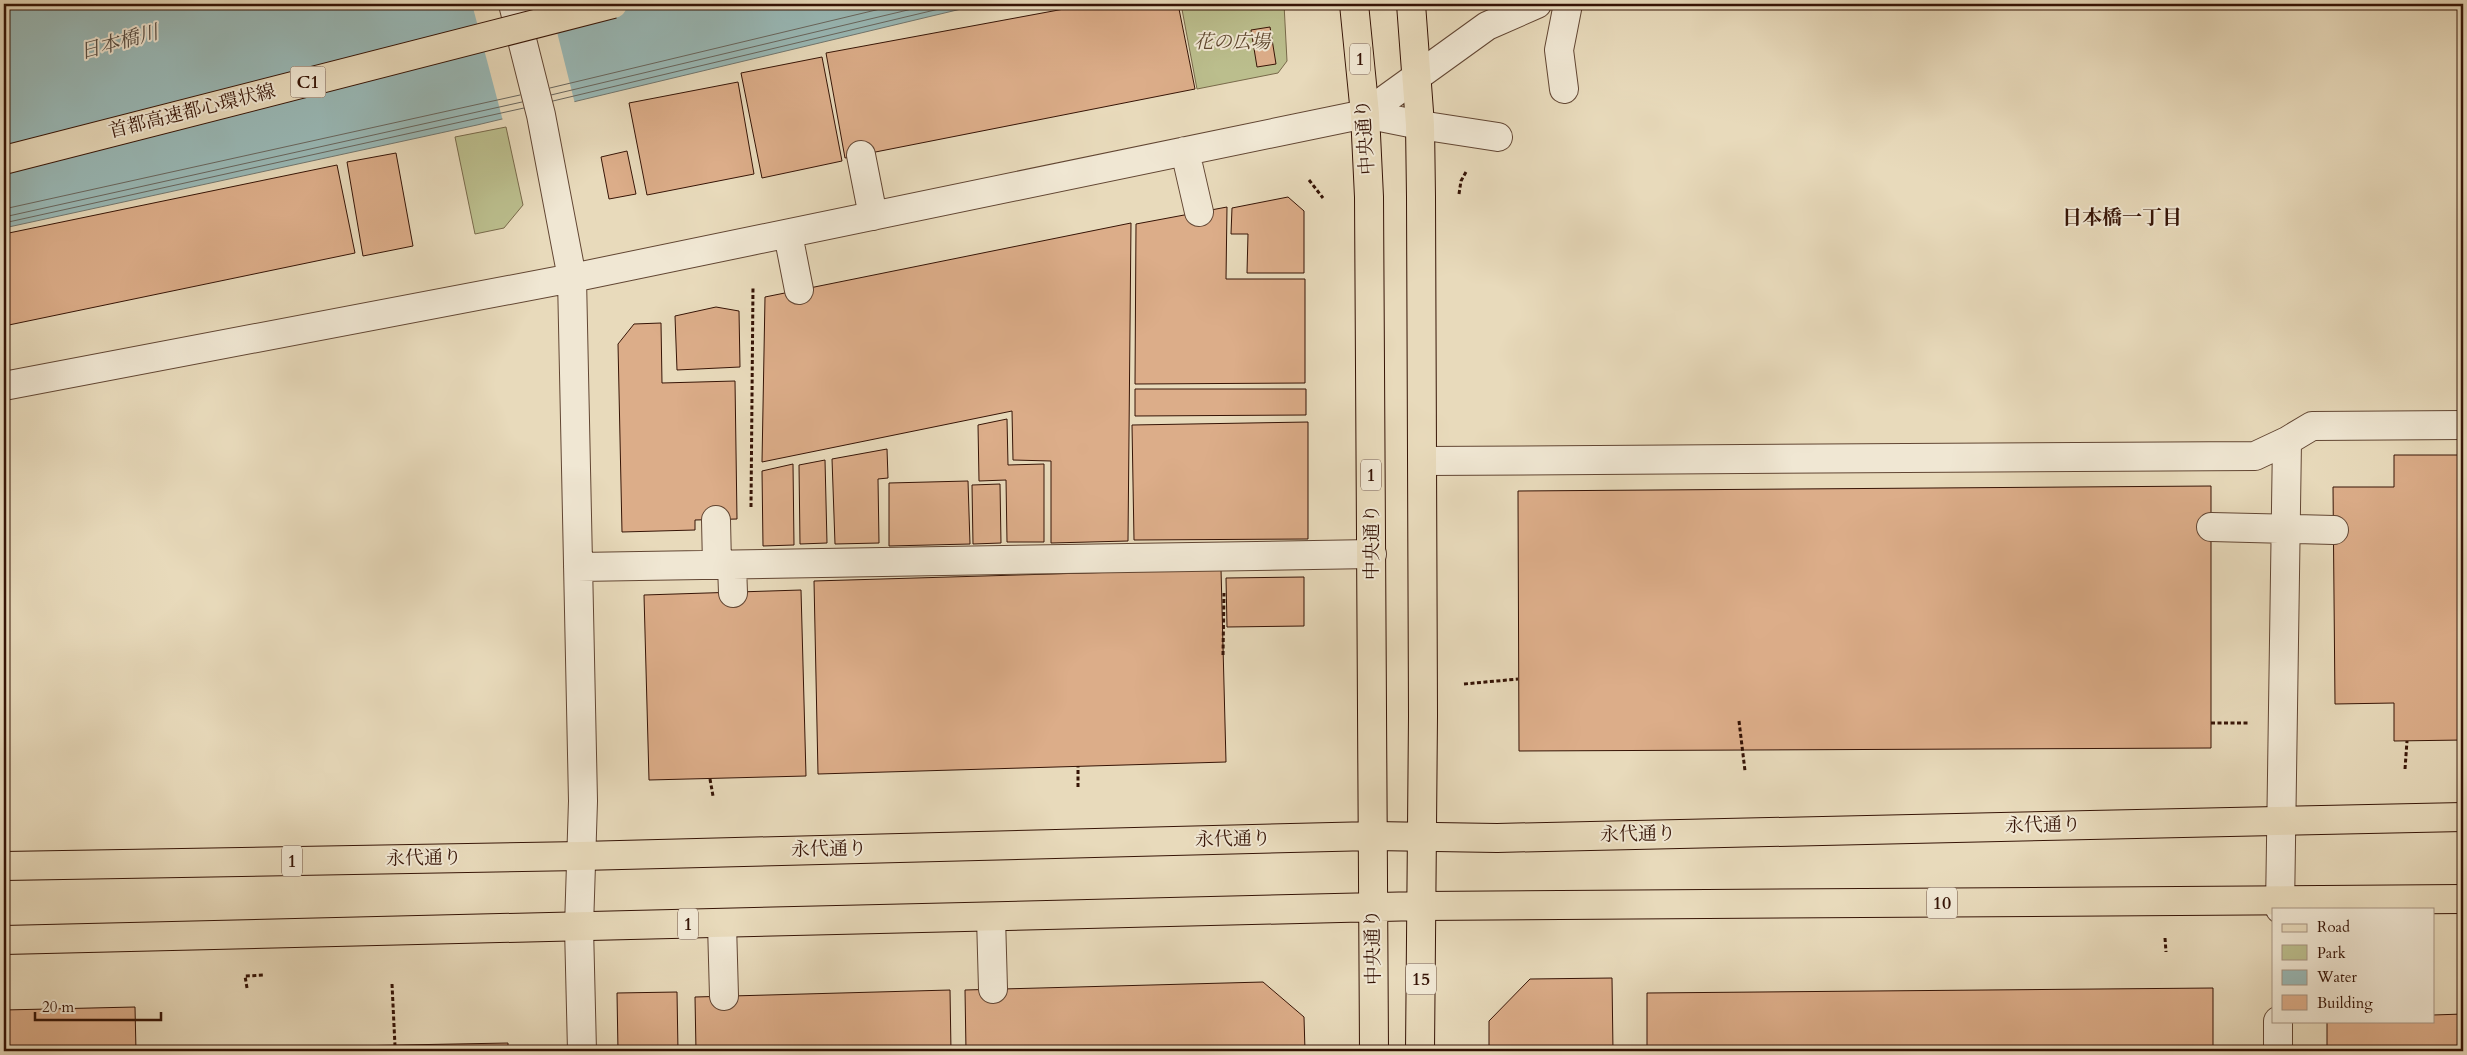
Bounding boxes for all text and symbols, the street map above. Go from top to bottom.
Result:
water label: 日本橋川 [77,18,163,65]
park label: 花の広場 [1194,29,1272,55]
road number: 1 [1350,44,1370,74]
road number: C1 [290,66,326,98]
street label: 首都高速都心環状線 [106,78,278,144]
street label: 中央通り [1349,98,1381,176]
district label: 日本橋一丁目 [2062,204,2182,231]
road number: 1 [1361,460,1381,490]
street label: 中央通り [1359,504,1385,580]
street label: 永代通り [2005,811,2081,839]
street label: 永代通り [1600,820,1676,848]
street label: 永代通り [1195,825,1271,853]
street label: 永代通り [791,835,867,863]
street label: 永代通り [386,844,462,872]
road number: 1 [282,846,302,876]
road number: 10 [1927,888,1957,918]
legend [2272,908,2434,1022]
road number: 1 [678,909,698,940]
street label: 中央通り [1359,909,1387,985]
text: Road [2317,917,2350,937]
text: Park [2317,943,2346,963]
road number: 15 [1406,964,1436,994]
text: Water [2316,967,2358,987]
scale bar [35,990,161,1022]
text: Building [2317,993,2373,1013]
text: 20 m [42,997,74,1017]

